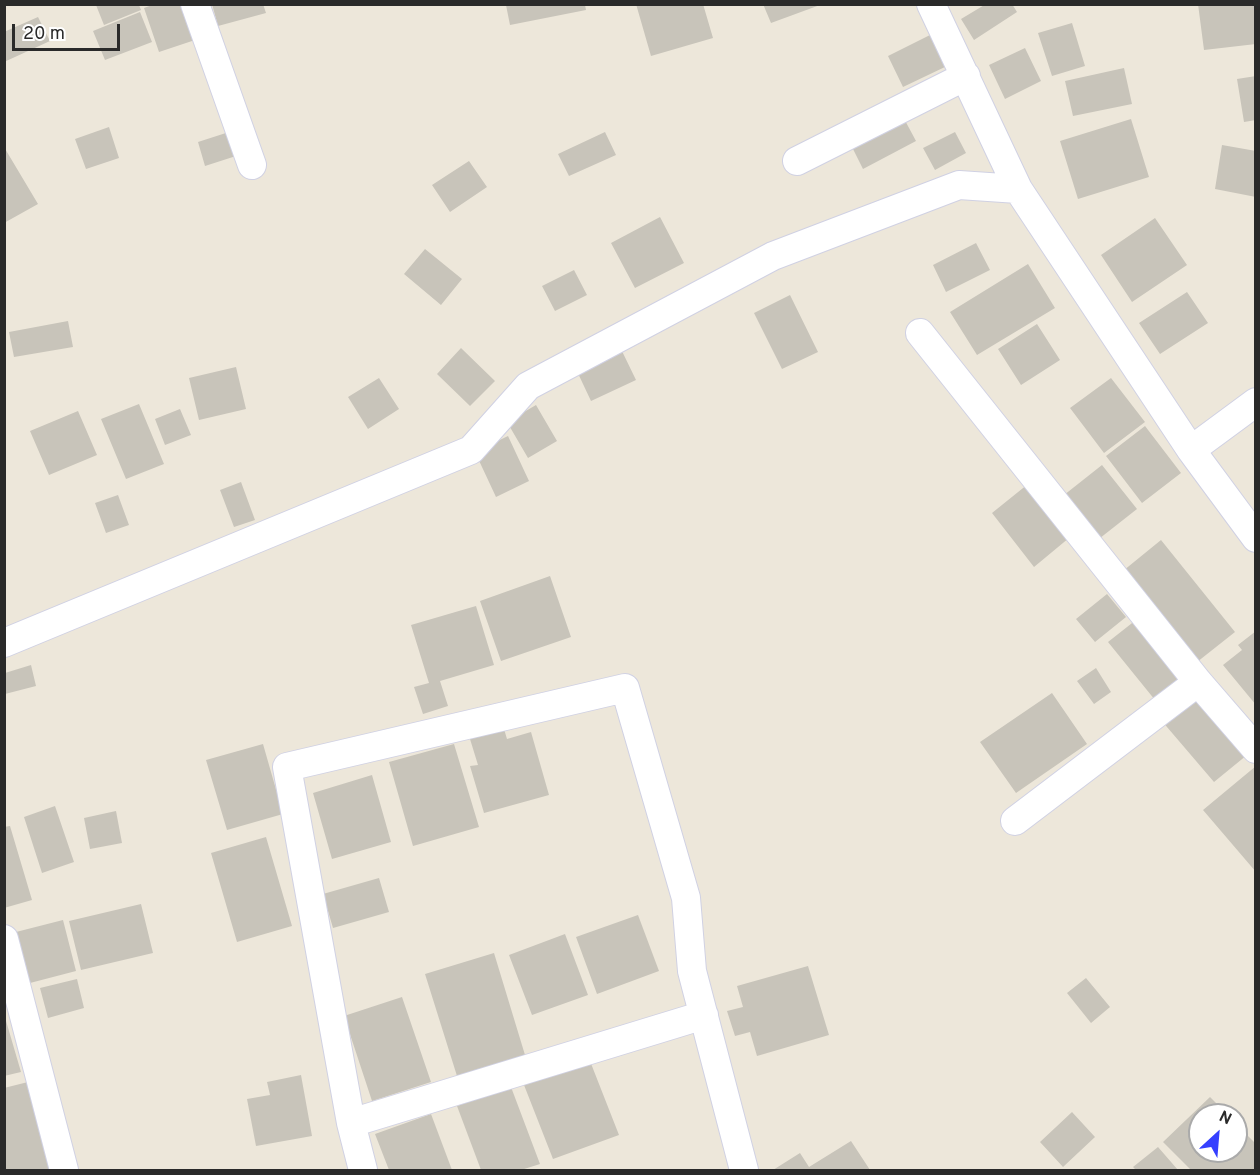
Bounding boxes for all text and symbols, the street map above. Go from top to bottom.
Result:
scale bar [15,12,123,50]
text: 20 m [23,23,65,46]
north arrow [1188,1103,1248,1163]
text: N [1215,1107,1235,1130]

